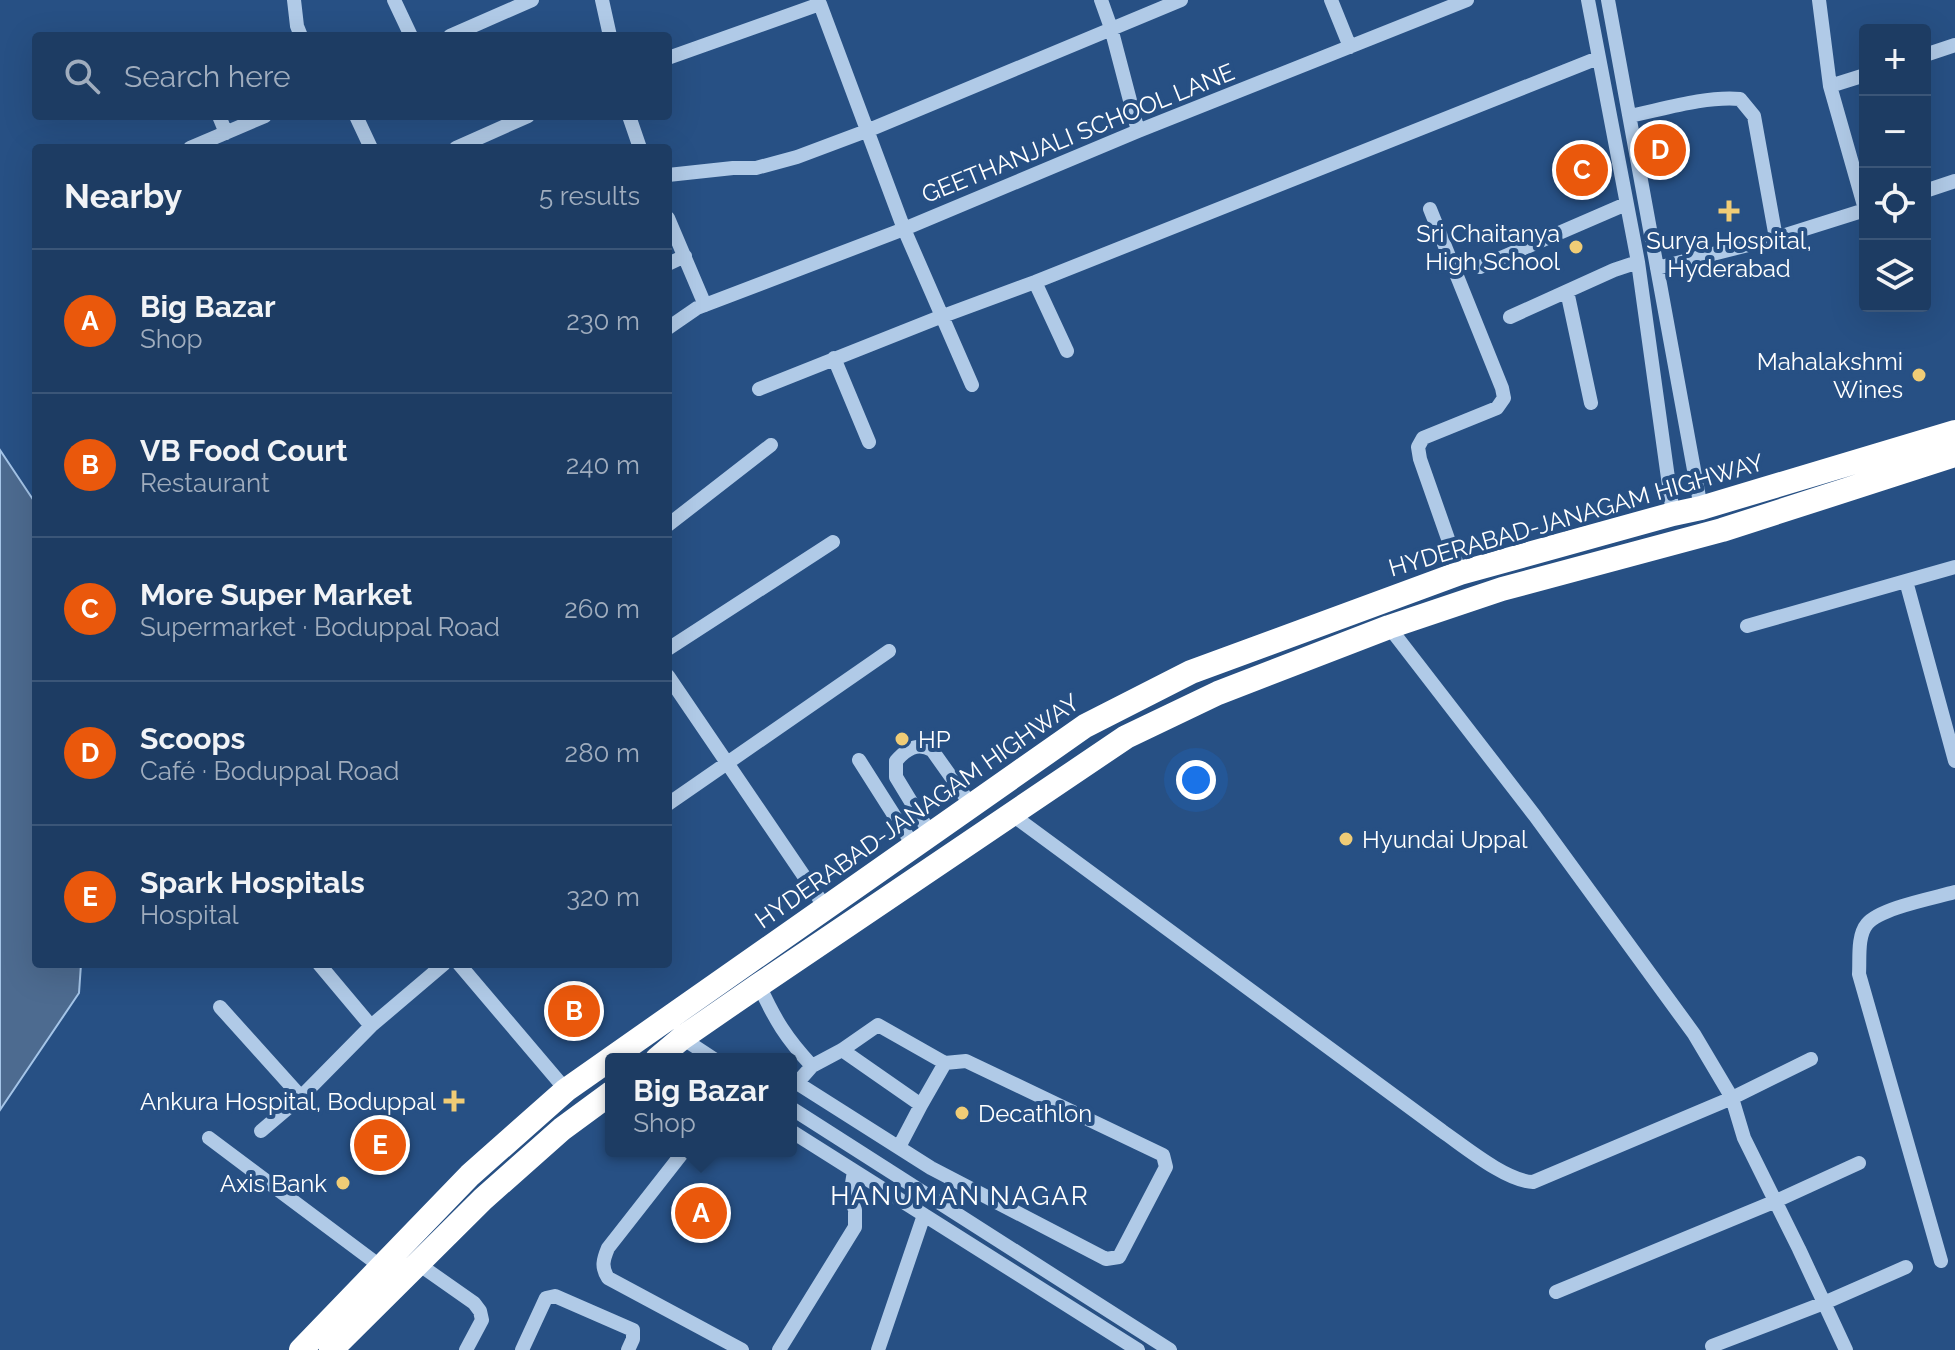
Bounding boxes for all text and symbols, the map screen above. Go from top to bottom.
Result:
map controls [1859,24,1931,312]
button: + [1859,24,1931,96]
search box [32,32,672,120]
icon: search [60,54,104,98]
street label: GEETHANJALI SCHOOL LANE [917,57,1239,209]
text: Search here [124,59,291,94]
button: − [1859,96,1931,168]
pin: D [1634,120,1686,180]
pin: C [1556,140,1608,200]
button: locate [1859,168,1931,240]
text: Nearby [64,176,182,216]
text: 5 results [539,181,640,211]
marker: Surya Hospital, Hyderabad [1718,200,1740,222]
place label: Sri Chaitanya High School [1416,219,1560,276]
place label: Surya Hospital, Hyderabad [1646,226,1812,283]
marker: Sri Chaitanya High School [1567,238,1585,256]
button: layers [1859,240,1931,312]
text: Big Bazar [140,289,276,324]
text: A [81,306,99,336]
text: 230 m [566,306,640,336]
text: Shop [140,324,202,354]
place label: Mahalakshmi Wines [1757,347,1903,404]
marker: Mahalakshmi Wines [1910,366,1928,384]
text: VB Food Court [140,433,347,468]
street label: HYDERABAD-JANAGAM HIGHWAY [1385,447,1767,583]
text: B [81,450,99,480]
text: 240 m [566,450,640,480]
text: Restaurant [140,468,270,498]
text: More Super Market [140,577,412,612]
text: C [81,594,99,624]
text: 260 m [564,594,640,624]
text: Supermarket · Boduppal Road [140,612,500,642]
street label: HYDERABAD-JANAGAM HIGHWAY [749,687,1085,934]
text: Scoops [140,721,245,756]
place label: HP [918,725,951,754]
marker: HP [893,730,911,748]
text: D [81,738,99,768]
text: 280 m [565,738,640,768]
text: Café · Boduppal Road [140,756,399,786]
your location [1176,760,1216,800]
place label: Hyundai Uppal [1362,825,1528,854]
marker: Hyundai Uppal [1337,830,1355,848]
text: Spark Hospitals [140,865,365,900]
text: E [82,882,98,912]
text: 320 m [566,882,640,912]
text: Hospital [140,900,239,930]
pin: B [548,981,600,1041]
popup [605,1053,797,1157]
text: Big Bazar [633,1073,769,1108]
place label: Ankura Hospital, Boduppal [140,1087,436,1116]
marker: Ankura Hospital, Boduppal [443,1090,465,1112]
place label: Decathlon [978,1099,1092,1128]
marker: Decathlon [953,1104,971,1122]
text: Shop [633,1108,696,1138]
pin: E [354,1115,406,1175]
place label: Axis Bank [220,1169,327,1198]
marker: Axis Bank [334,1174,352,1192]
district label: HANUMAN NAGAR [830,1181,1090,1211]
pin: A [675,1183,727,1243]

